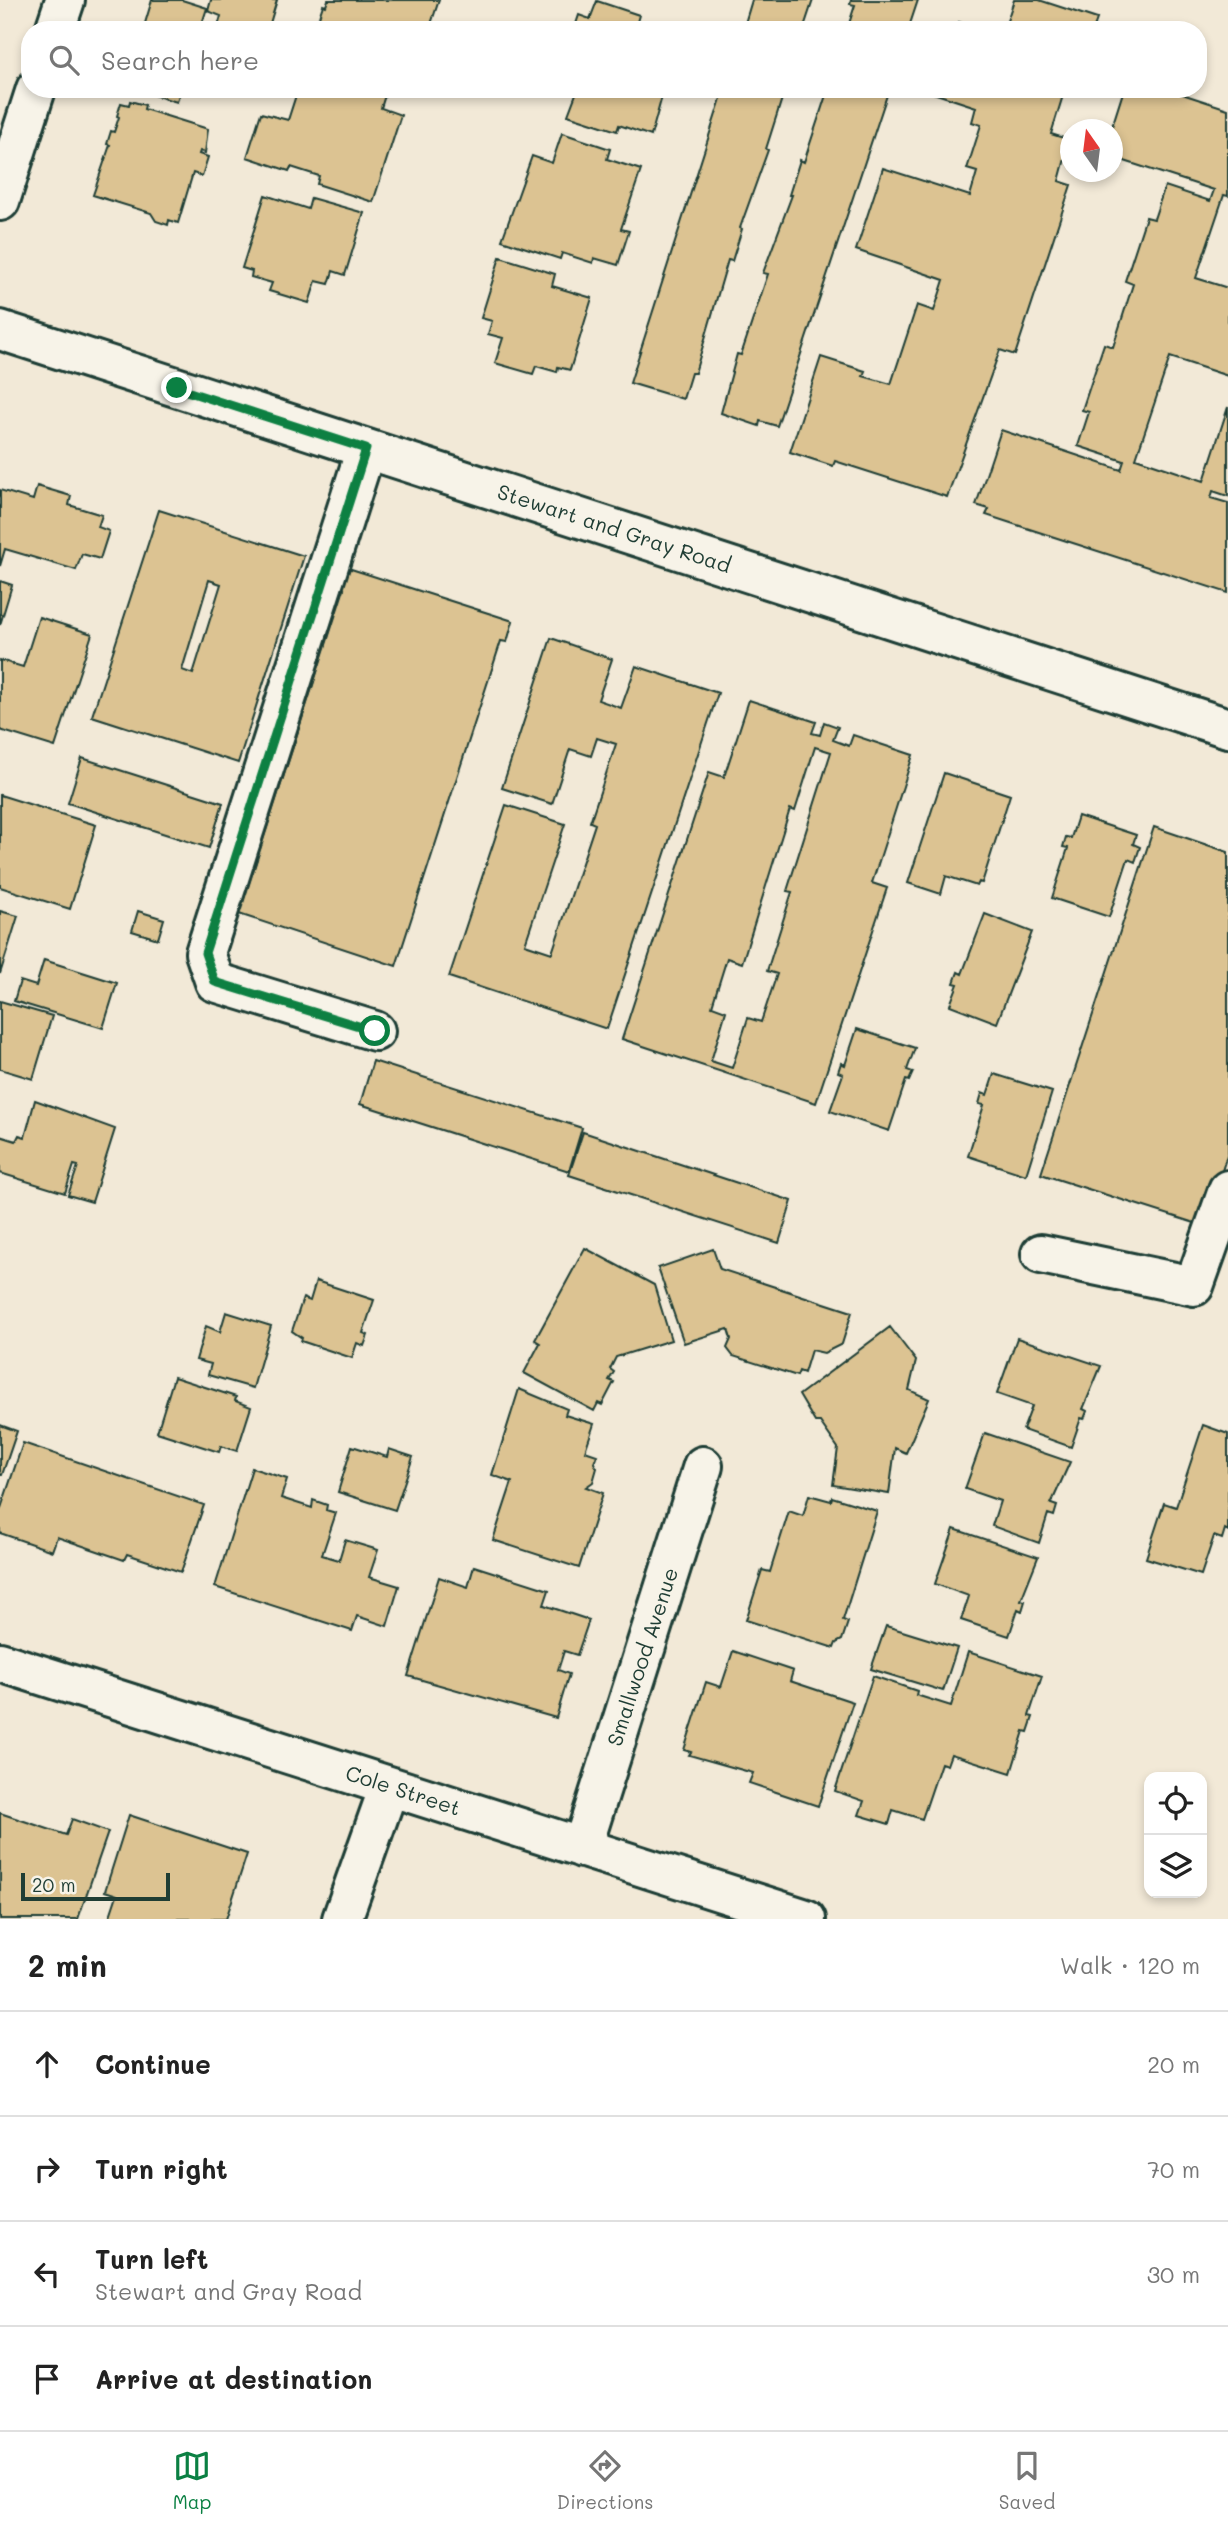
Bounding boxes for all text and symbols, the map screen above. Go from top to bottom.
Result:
search box [21,21,1207,98]
icon: search [45,41,83,79]
text: Search here [101,43,259,77]
north arrow [1060,119,1123,182]
route end [161,372,192,403]
street label: Stewart and Gray Road [494,477,735,578]
route start [359,1015,390,1046]
street label: Smallwood Avenue [600,1564,683,1749]
street label: Cole Street [343,1758,464,1821]
map controls [1144,1772,1207,1898]
button: locate [1144,1772,1207,1835]
button: layers [1144,1835,1207,1898]
scale bar [21,1870,170,1902]
text: 20 m [32,1872,76,1897]
text: 2 min [28,1945,107,1985]
text: Walk · 120 m [1060,1950,1200,1980]
icon: ahead [28,2045,66,2083]
text: Continue [95,2047,211,2081]
text: 20 m [1147,2049,1200,2079]
icon: right [28,2150,66,2188]
text: Turn right [95,2152,228,2186]
text: 70 m [1147,2154,1200,2184]
text: Turn left [95,2242,208,2276]
icon: left [28,2255,66,2293]
text: 30 m [1147,2259,1200,2289]
text: Stewart and Gray Road [95,2276,362,2306]
icon: arrive [28,2360,66,2398]
text: Arrive at destination [95,2362,372,2396]
tab: Map [173,2447,211,2514]
tab: Directions [557,2447,653,2514]
tab: Saved [999,2447,1055,2514]

